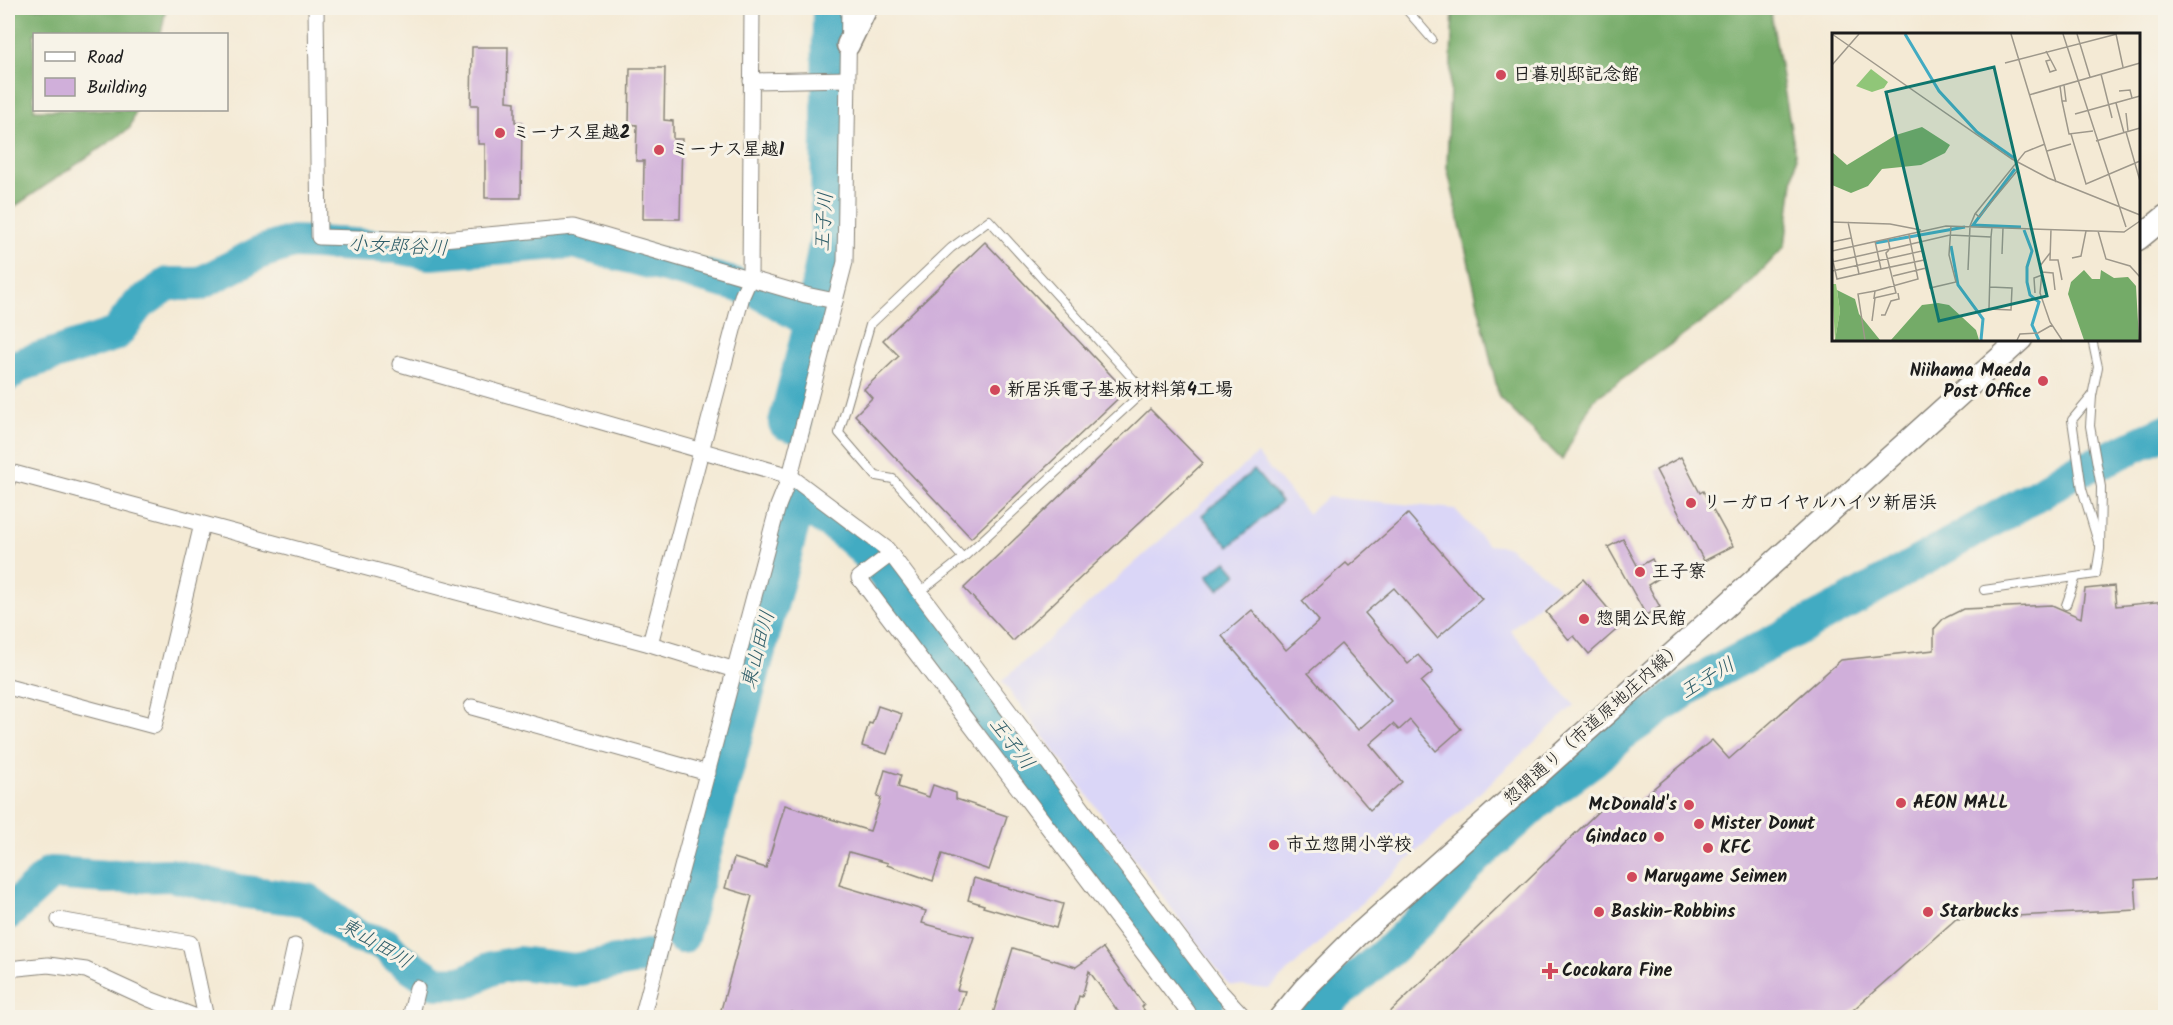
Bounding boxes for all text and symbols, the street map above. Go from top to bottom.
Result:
legend [33,33,228,111]
inset map [1832,33,2140,340]
text: Road [87,44,124,73]
place label: 日暮別邸記念館 [1513,61,1639,90]
marker: 日暮別邸記念館 [1494,68,1508,82]
text: Building [87,74,147,103]
place label: ミーナス星越2 [512,119,630,148]
marker: ミーナス星越2 [493,126,507,140]
place label: ミーナス星越1 [671,136,785,165]
marker: ミーナス星越1 [652,143,666,157]
water label: 王子川 [807,191,843,253]
water label: 小女郎谷川 [347,228,449,266]
place label: Niihama Maeda Post Office [1910,357,2031,407]
marker: Niihama Maeda Post Office [2036,374,2050,388]
place label: 新居浜電子基板材料第4工場 [1007,376,1233,405]
marker: 新居浜電子基板材料第4工場 [988,383,1002,397]
place label: リーガロイヤルハイツ新居浜 [1703,489,1937,518]
marker: リーガロイヤルハイツ新居浜 [1684,496,1698,510]
place label: 王子寮 [1652,558,1706,587]
marker: 王子寮 [1633,565,1647,579]
place label: 惣開公民館 [1596,605,1686,634]
water label: 東山田川 [733,607,785,693]
marker: 惣開公民館 [1577,612,1591,626]
street label: 惣開通り（市道原地庄内線） [1497,635,1691,813]
water label: 王子川 [1674,650,1742,708]
water label: 王子川 [980,710,1042,778]
place label: AEON MALL [1913,789,2008,818]
place label: McDonald's [1588,791,1678,820]
marker: AEON MALL [1894,796,1908,810]
marker: McDonald's [1682,798,1696,812]
place label: Mister Donut [1711,810,1816,839]
marker: Mister Donut [1692,817,1706,831]
place label: Gindaco [1586,823,1647,852]
marker: Gindaco [1652,830,1666,844]
place label: 市立惣開小学校 [1286,831,1412,860]
place label: KFC [1720,834,1752,863]
marker: 市立惣開小学校 [1267,838,1281,852]
marker: KFC [1701,841,1715,855]
place label: Marugame Seimen [1644,863,1787,892]
marker: Marugame Seimen [1625,870,1639,884]
place label: Baskin-Robbins [1611,898,1736,927]
place label: Starbucks [1940,898,2019,927]
marker: Baskin-Robbins [1592,905,1606,919]
marker: Starbucks [1921,905,1935,919]
water label: 東山田川 [332,910,418,978]
place label: Cocokara Fine [1562,957,1672,986]
marker: Cocokara Fine [1543,964,1557,978]

